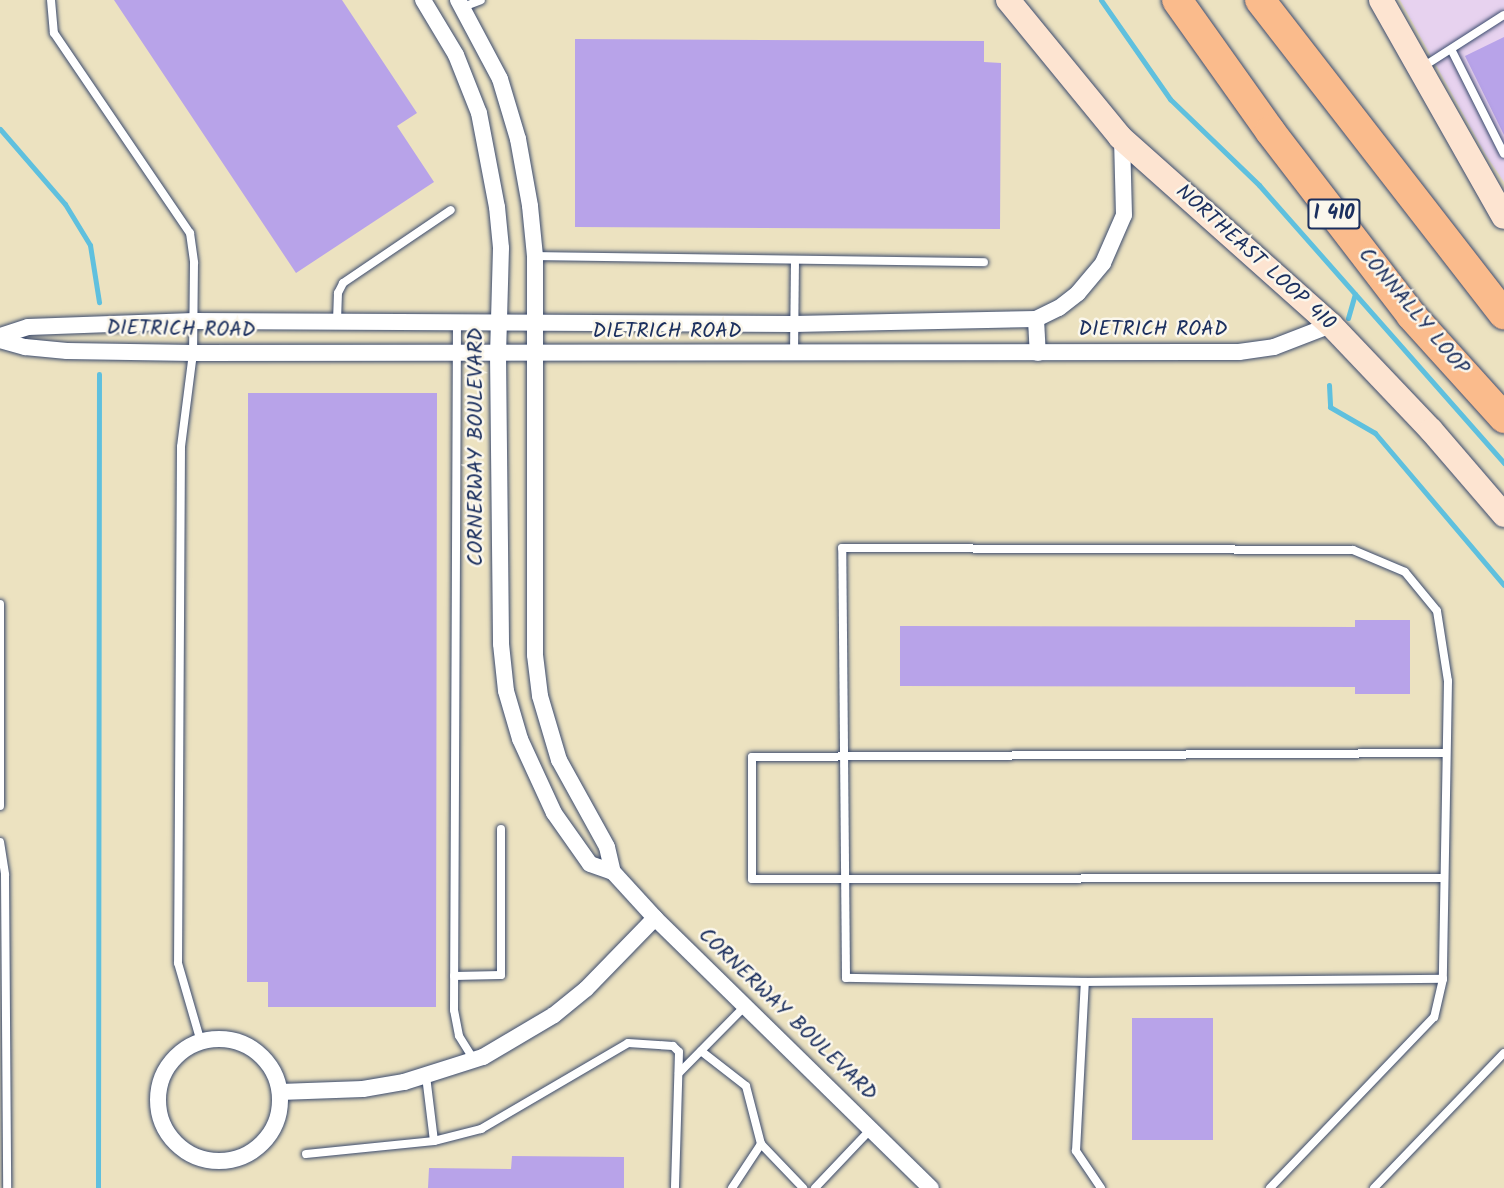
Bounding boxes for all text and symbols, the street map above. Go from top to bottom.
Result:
street label: NORTHEAST LOOP 410 [1170,180,1340,336]
road number: I 410 [1307,197,1361,231]
street label: CONNALLY LOOP [1352,243,1474,381]
street label: DIETRICH ROAD [106,316,256,344]
street label: DIETRICH ROAD [1079,317,1227,343]
street label: DIETRICH ROAD [593,319,741,345]
street label: CORNERWAY BOULEVARD [464,328,490,566]
street label: CORNERWAY BOULEVARD [692,923,882,1107]

